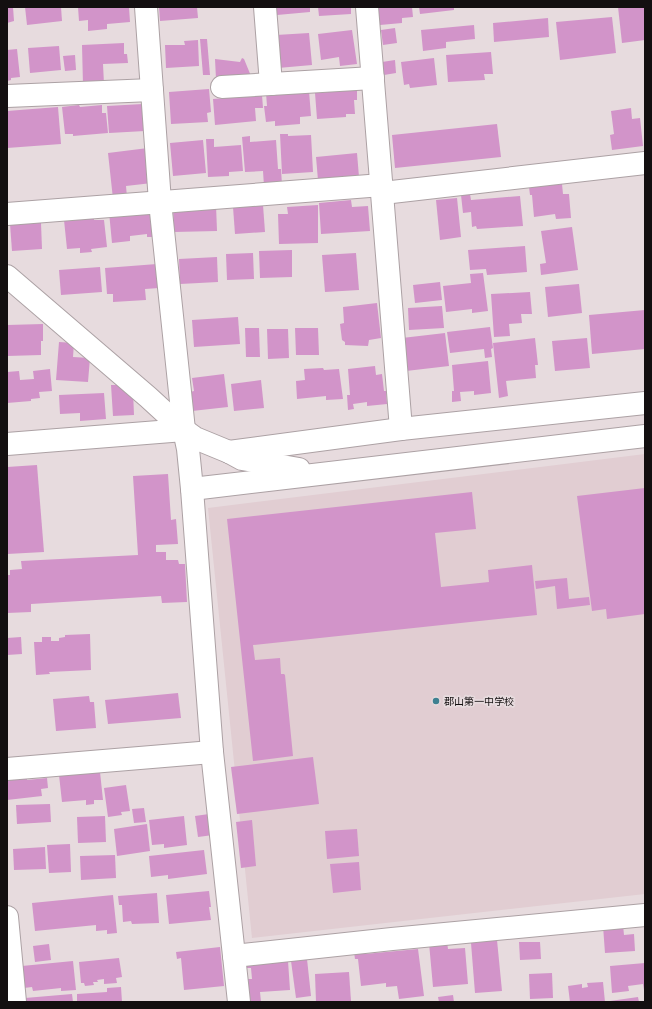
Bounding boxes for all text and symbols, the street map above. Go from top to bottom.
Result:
marker: 郡山第一中学校 [431,696,441,706]
place label: 郡山第一中学校 [444,696,514,707]

